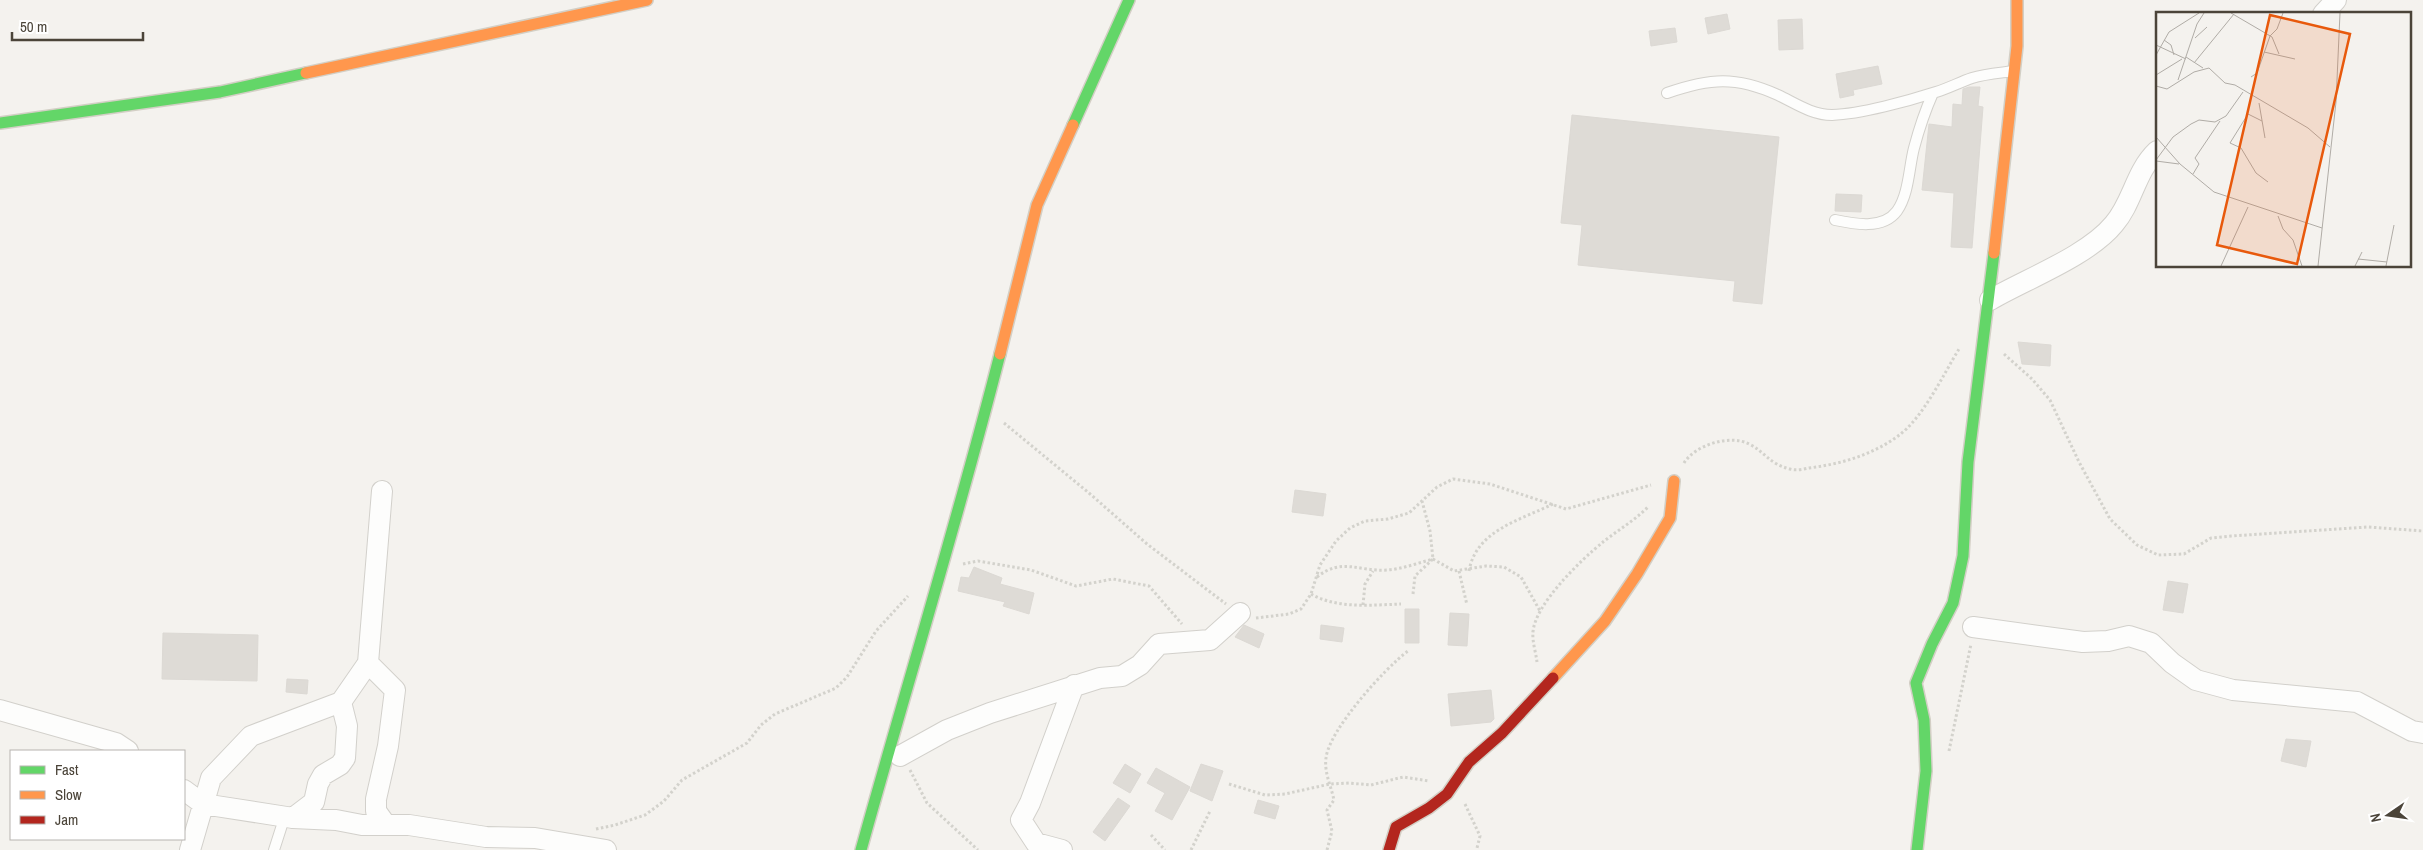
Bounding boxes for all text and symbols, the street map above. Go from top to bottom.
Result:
scale bar [12,10,144,42]
inset map [2156,12,2410,268]
text: 50 m [20,16,47,37]
legend [10,750,185,840]
text: Fast [55,759,79,780]
text: Slow [55,784,82,805]
north arrow [2363,790,2413,840]
text: Jam [55,809,78,830]
text: N [2366,812,2385,824]

